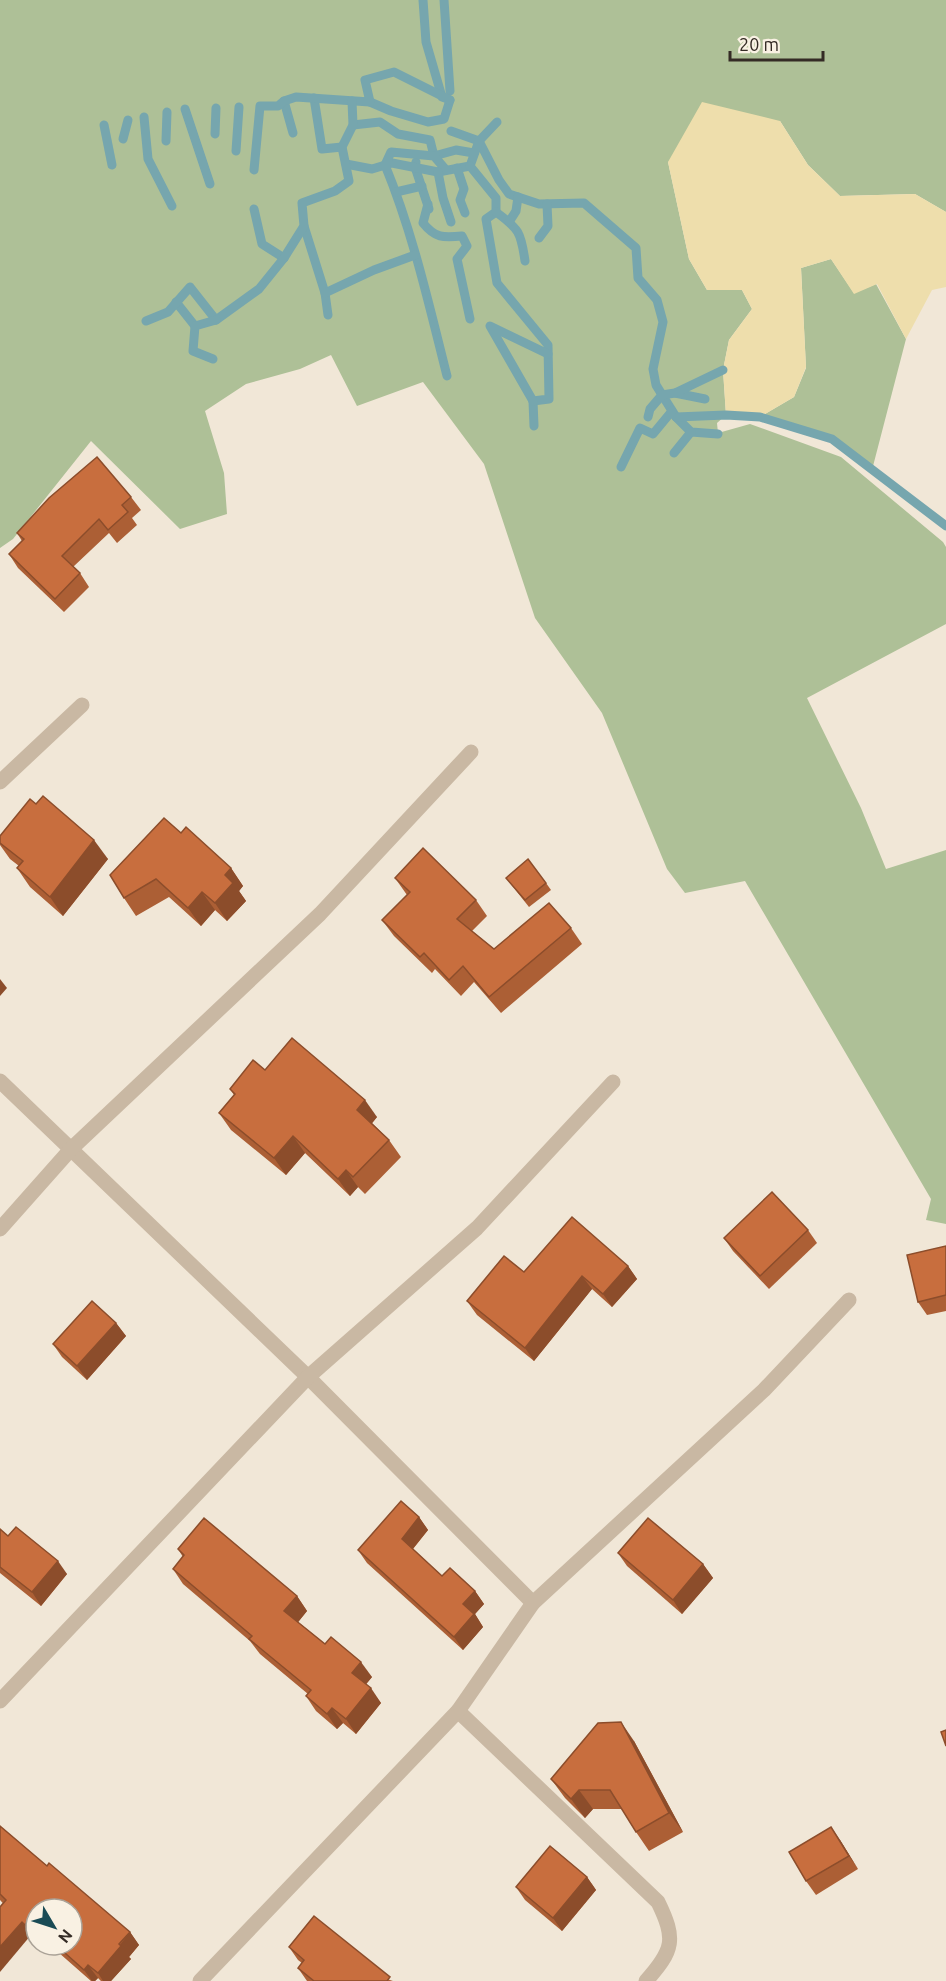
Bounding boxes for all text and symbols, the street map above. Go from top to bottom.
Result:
scale bar [730,24,823,62]
text: 20 m [739,34,779,54]
north arrow [24,1897,84,1957]
text: N [55,1926,76,1947]

